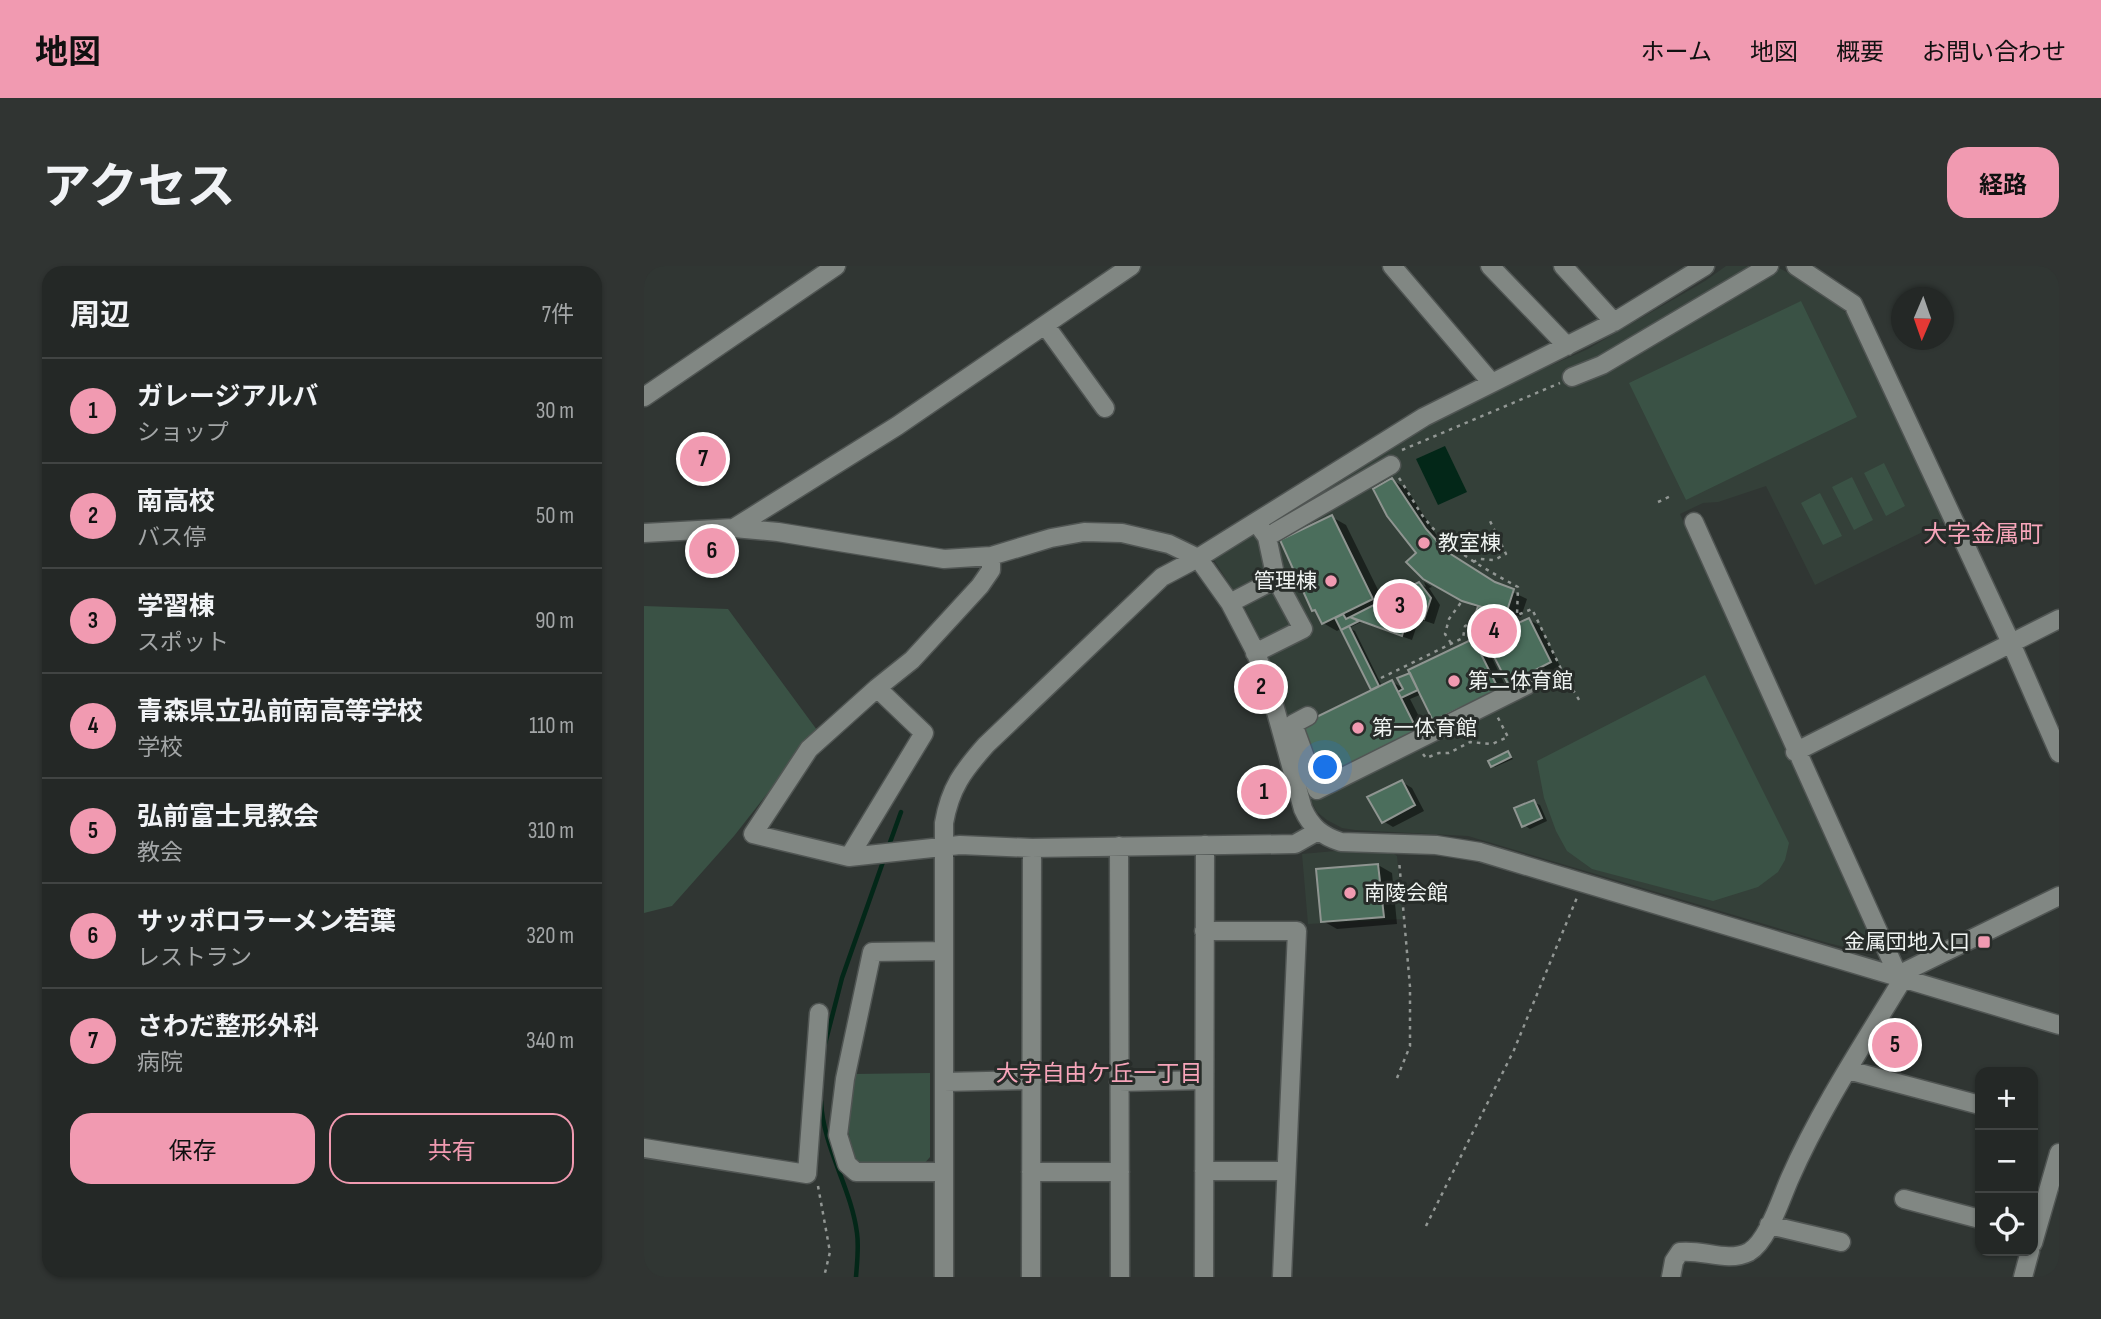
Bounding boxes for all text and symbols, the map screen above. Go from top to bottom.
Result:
text: 地図 [35,33,101,73]
text: ホーム [1641,38,1712,67]
text: 地図 [1750,38,1798,67]
text: 概要 [1836,38,1884,67]
text: お問い合わせ [1922,38,2066,67]
button: 経路 [1947,147,2059,218]
text: アクセス [42,159,236,218]
north arrow [1891,287,1954,350]
text: 周辺 [70,298,130,334]
text: 7件 [542,301,574,329]
text: ガレージアルバ [137,382,318,413]
text: 1 [88,397,98,425]
text: 30 m [536,397,574,425]
text: ショップ [137,419,229,447]
pin: 7 [680,433,726,485]
text: 南高校 [137,487,215,518]
text: 2 [88,502,98,530]
text: 50 m [536,502,574,530]
district label: 大字金属町 [1923,520,2043,549]
text: バス停 [137,524,206,552]
pin: 6 [689,525,735,577]
place label: 教室棟 [1438,531,1501,556]
marker: 教室棟 [1416,535,1432,551]
place label: 管理棟 [1254,569,1317,594]
marker: 管理棟 [1323,573,1339,589]
pin: 3 [1377,580,1423,632]
text: 学習棟 [137,592,215,623]
pin: 4 [1471,605,1517,657]
text: 3 [88,607,98,635]
text: 90 m [535,607,574,635]
text: スポット [137,629,229,657]
pin: 2 [1238,661,1284,713]
place label: 第二体育館 [1468,669,1573,694]
marker: 第二体育館 [1446,673,1462,689]
text: 青森県立弘前南高等学校 [137,697,423,728]
text: 4 [88,712,98,740]
text: 110 m [529,712,574,740]
place label: 第一体育館 [1372,716,1477,741]
marker: 第一体育館 [1350,720,1366,736]
text: 学校 [137,734,183,762]
your location [1308,750,1342,784]
pin: 1 [1241,766,1287,818]
text: 弘前富士見教会 [137,802,319,833]
text: 5 [88,817,98,845]
text: 310 m [528,817,574,845]
text: 教会 [137,839,183,867]
place label: 南陵会館 [1364,881,1448,906]
marker: 南陵会館 [1342,885,1358,901]
text: サッポロラーメン若葉 [137,907,396,938]
text: 6 [88,922,98,950]
text: 320 m [526,922,574,950]
place label: 金属団地入口 [1844,930,1970,955]
marker: 金属団地入口 [1976,934,1992,950]
text: レストラン [137,944,252,972]
text: さわだ整形外科 [137,1012,319,1043]
pin: 5 [1872,1019,1918,1071]
text: 7 [88,1027,98,1055]
text: 340 m [526,1027,574,1055]
text: 病院 [137,1049,183,1077]
district label: 大字自由ケ丘一丁目 [996,1060,1203,1088]
map controls [1975,1067,2038,1256]
button: + [1975,1067,2038,1130]
button: 保存 [70,1113,315,1184]
button: 共有 [329,1113,574,1184]
button: − [1975,1130,2038,1193]
button: locate [1975,1193,2038,1256]

